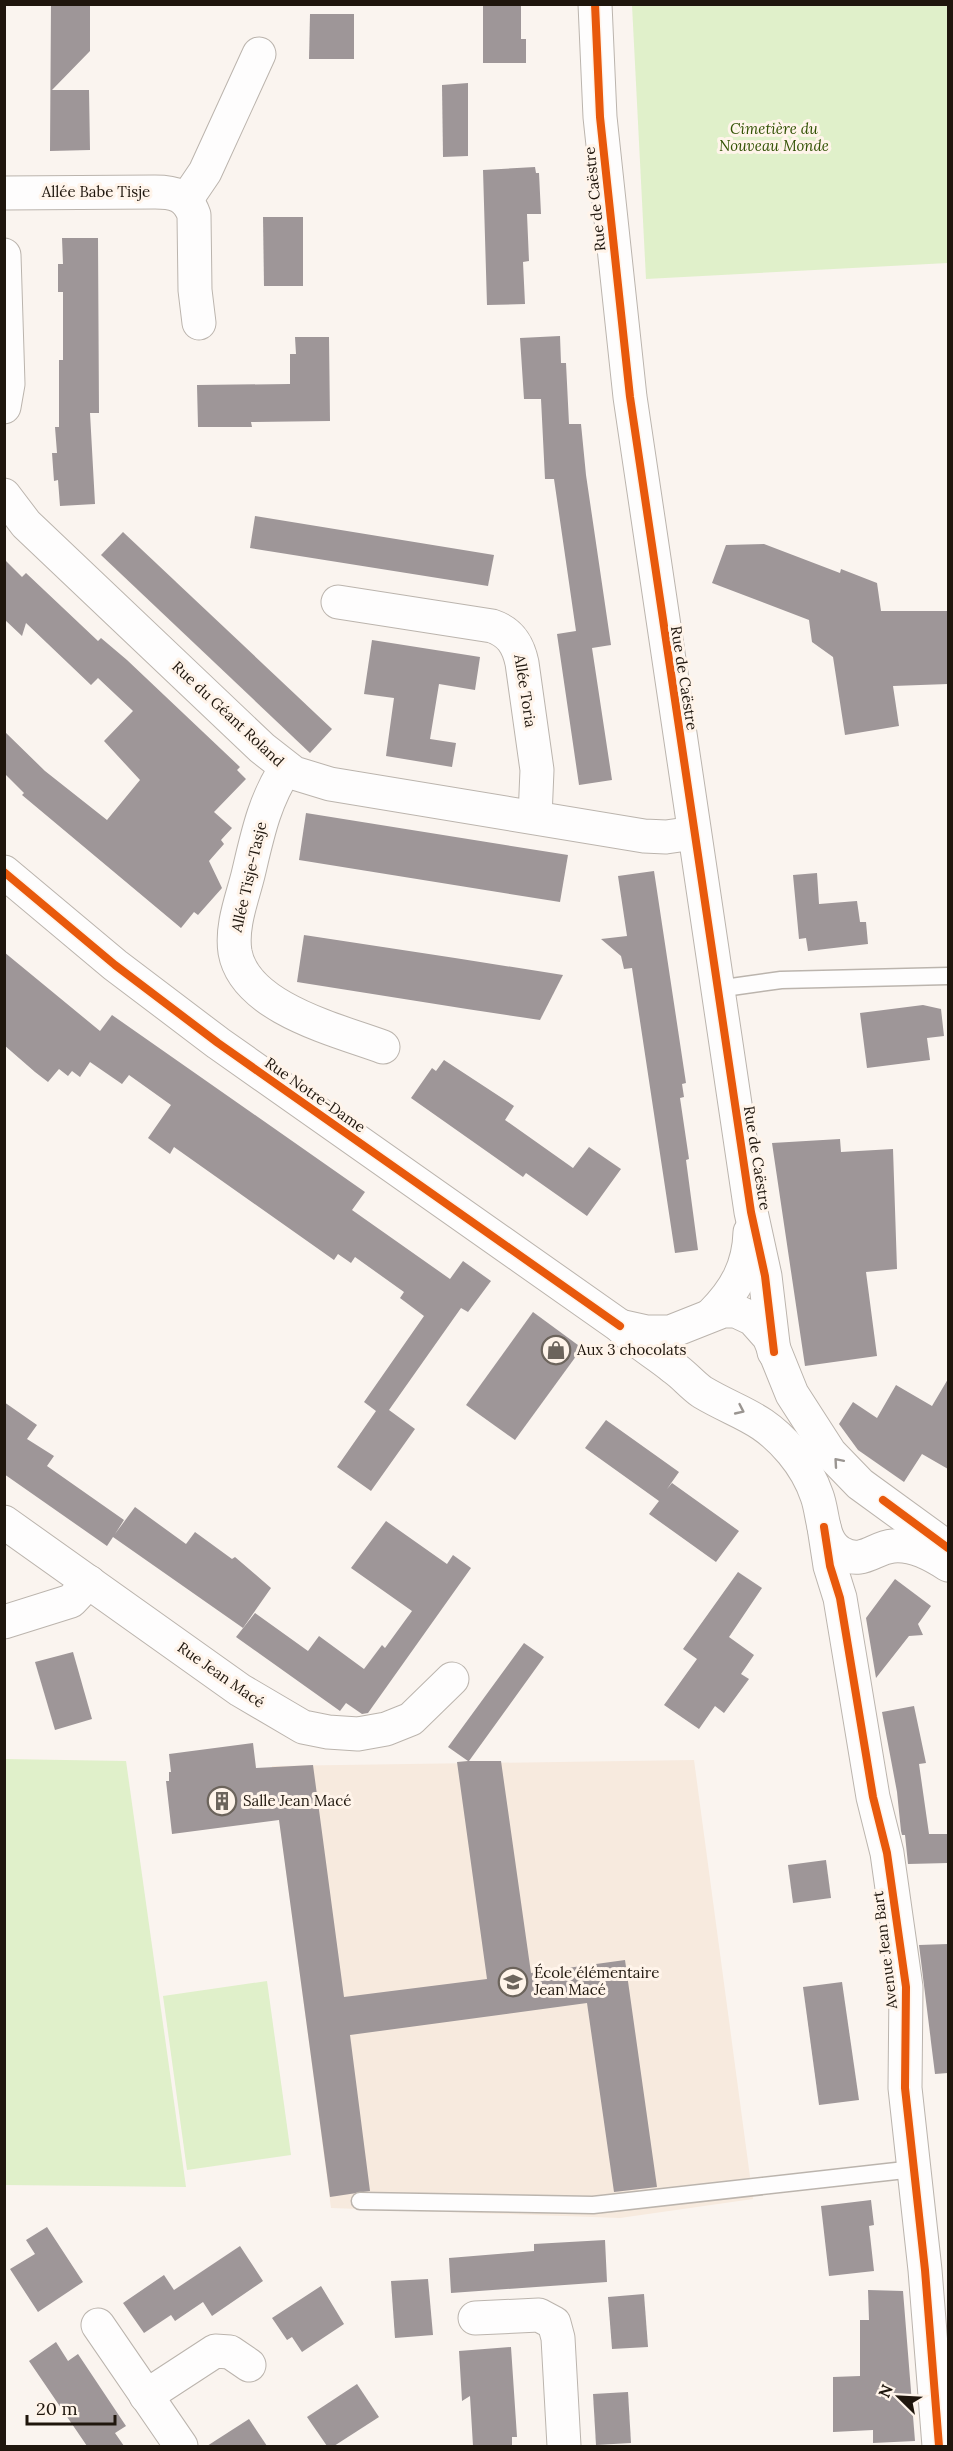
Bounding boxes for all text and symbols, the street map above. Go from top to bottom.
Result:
park label: Cimetière du Nouveau Monde [719,119,829,155]
street label: Rue de Caëstre [580,146,609,252]
street label: Allée Babe Tisje [41,182,150,201]
street label: Rue de Caëstre [667,625,702,731]
street label: Allée Toria [510,652,541,729]
street label: Rue du Géant Roland [168,657,288,770]
street label: Allée Tisje-Tasje [226,820,270,935]
street label: Rue Notre-Dame [261,1053,369,1136]
street label: Rue de Caëstre [740,1105,775,1211]
shop icon: Aux 3 chocolats [540,1334,572,1366]
place label: Aux 3 chocolats [576,1340,686,1359]
one-way arrow [733,1402,744,1414]
one-way arrow [834,1458,845,1469]
street label: Rue Jean Macé [174,1637,269,1712]
building icon: Salle Jean Macé [206,1785,238,1817]
place label: Salle Jean Macé [243,1791,351,1810]
street label: Avenue Jean Bart [868,1890,901,2011]
place label: École élémentaire Jean Macé [533,1963,659,1999]
school or university icon: École élémentaire Jean Macé [497,1966,529,1998]
north arrow [869,2367,929,2427]
text: N [874,2381,897,2401]
scale bar [27,2388,116,2426]
text: 20 m [36,2397,78,2420]

